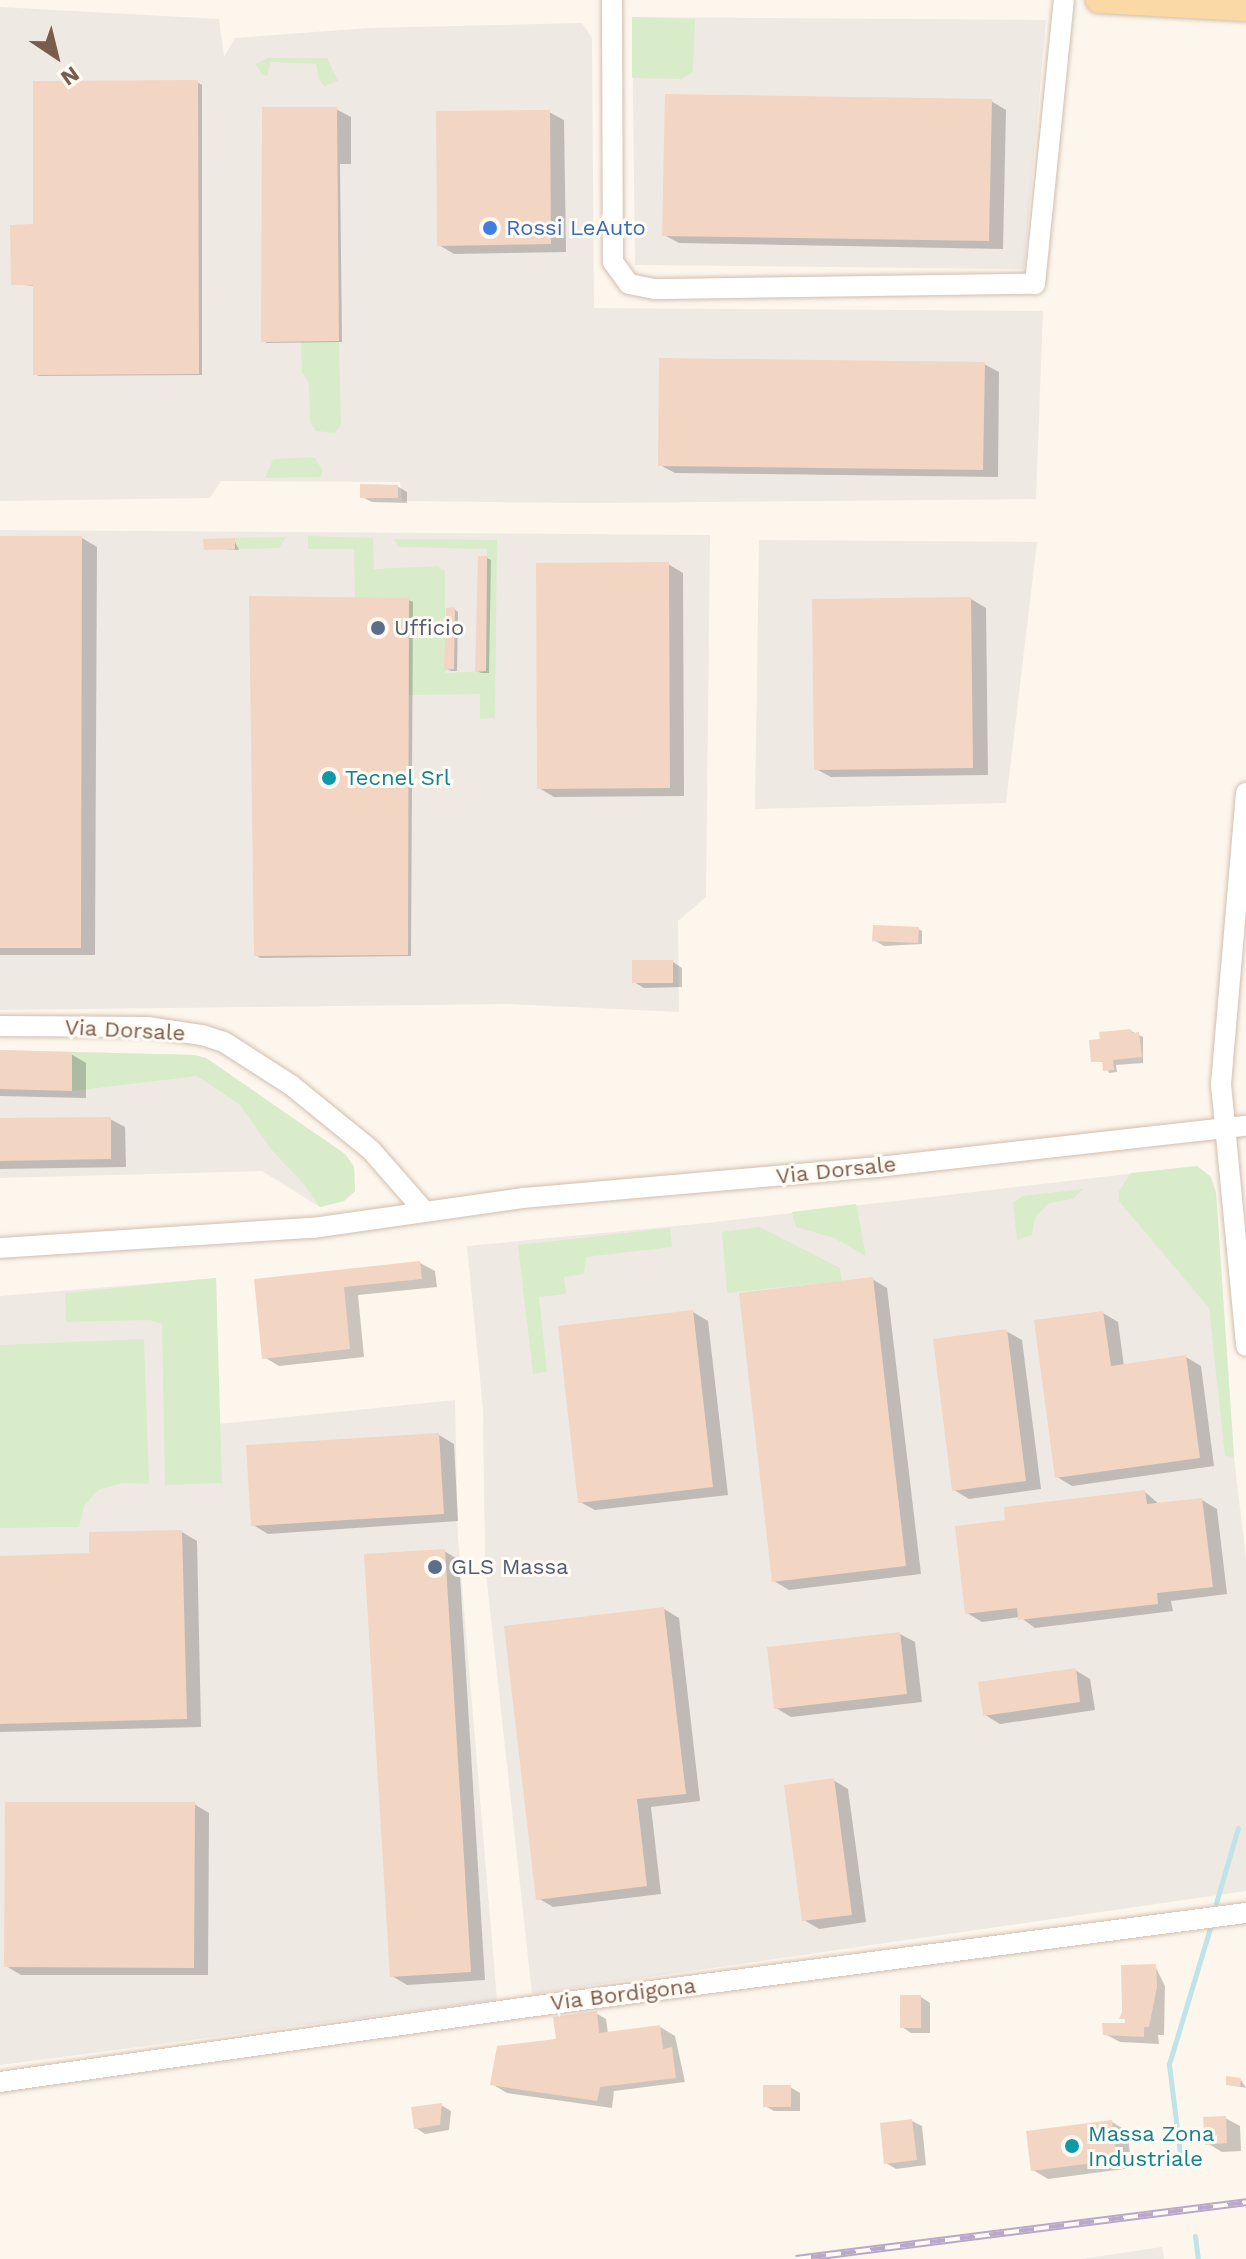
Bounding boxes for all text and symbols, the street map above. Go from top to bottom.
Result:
north arrow [16,16,96,96]
text: N [56,61,84,91]
place label: Rossi LeAuto [506,215,646,241]
marker: Rossi LeAuto [481,219,499,237]
place label: Ufficio [394,615,464,641]
marker: Ufficio [369,619,387,637]
place label: Tecnel Srl [345,765,451,791]
marker: Tecnel Srl [320,769,338,787]
street label: Via Dorsale [64,1014,186,1046]
street label: Via Dorsale [774,1151,898,1189]
place label: GLS Massa [451,1554,568,1580]
marker: GLS Massa [426,1558,444,1576]
street label: Via Bordigona [549,1972,697,2016]
place label: Massa Zona Industriale [1088,2120,1215,2172]
marker: Massa Zona Industriale [1063,2137,1081,2155]

